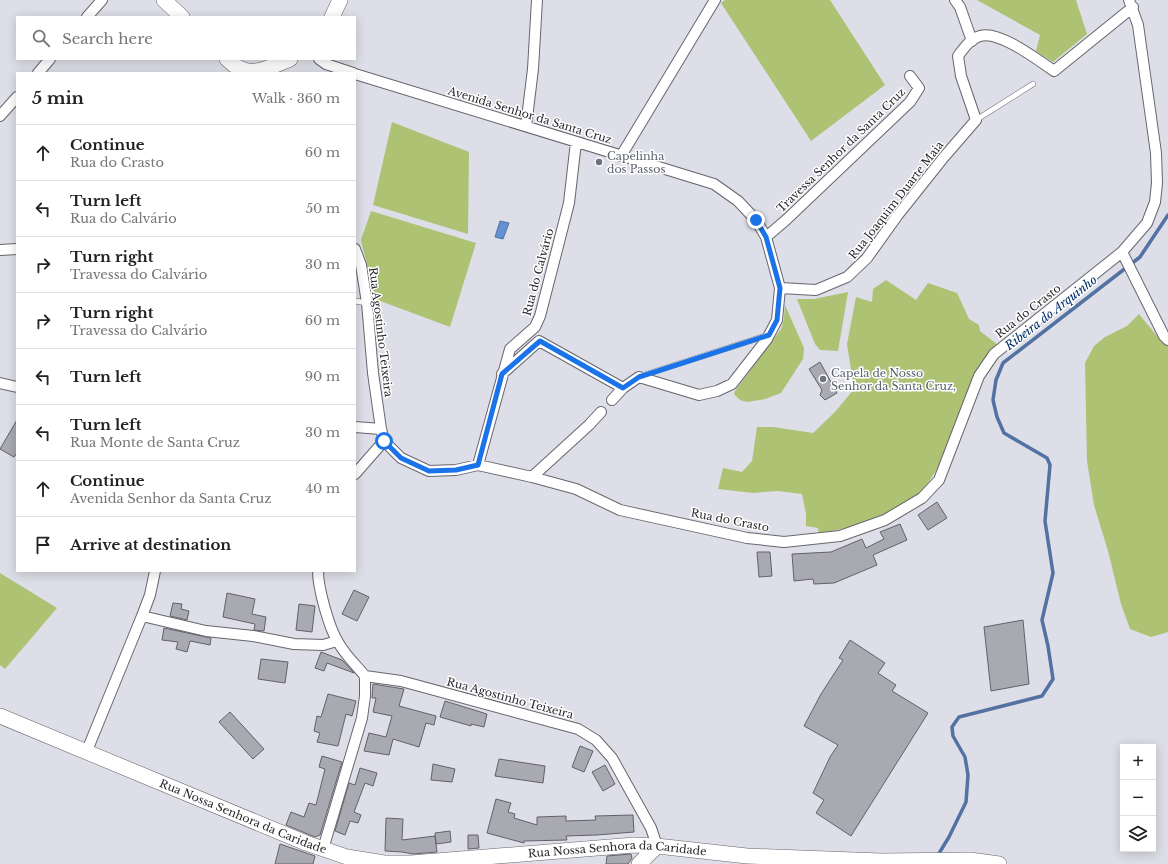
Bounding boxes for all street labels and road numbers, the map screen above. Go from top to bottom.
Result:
street label: Avenida Senhor da Santa Cruz [445,83,614,147]
street label: Travessa Senhor da Santa Cruz [774,85,908,215]
street label: Rua Joaquim Duarte Maia [846,138,947,262]
street label: Rua do Calvário [520,227,556,317]
street label: Rua Agostinho Teixeira [366,266,396,399]
street label: Rua do Crasto [992,281,1064,341]
street label: Rua do Crasto [690,506,770,534]
street label: Rua Agostinho Teixeira [445,674,576,722]
street label: Rua Nossa Senhora da Caridade [157,776,328,857]
street label: Rua Nossa Senhora da Caridade [527,838,707,861]

